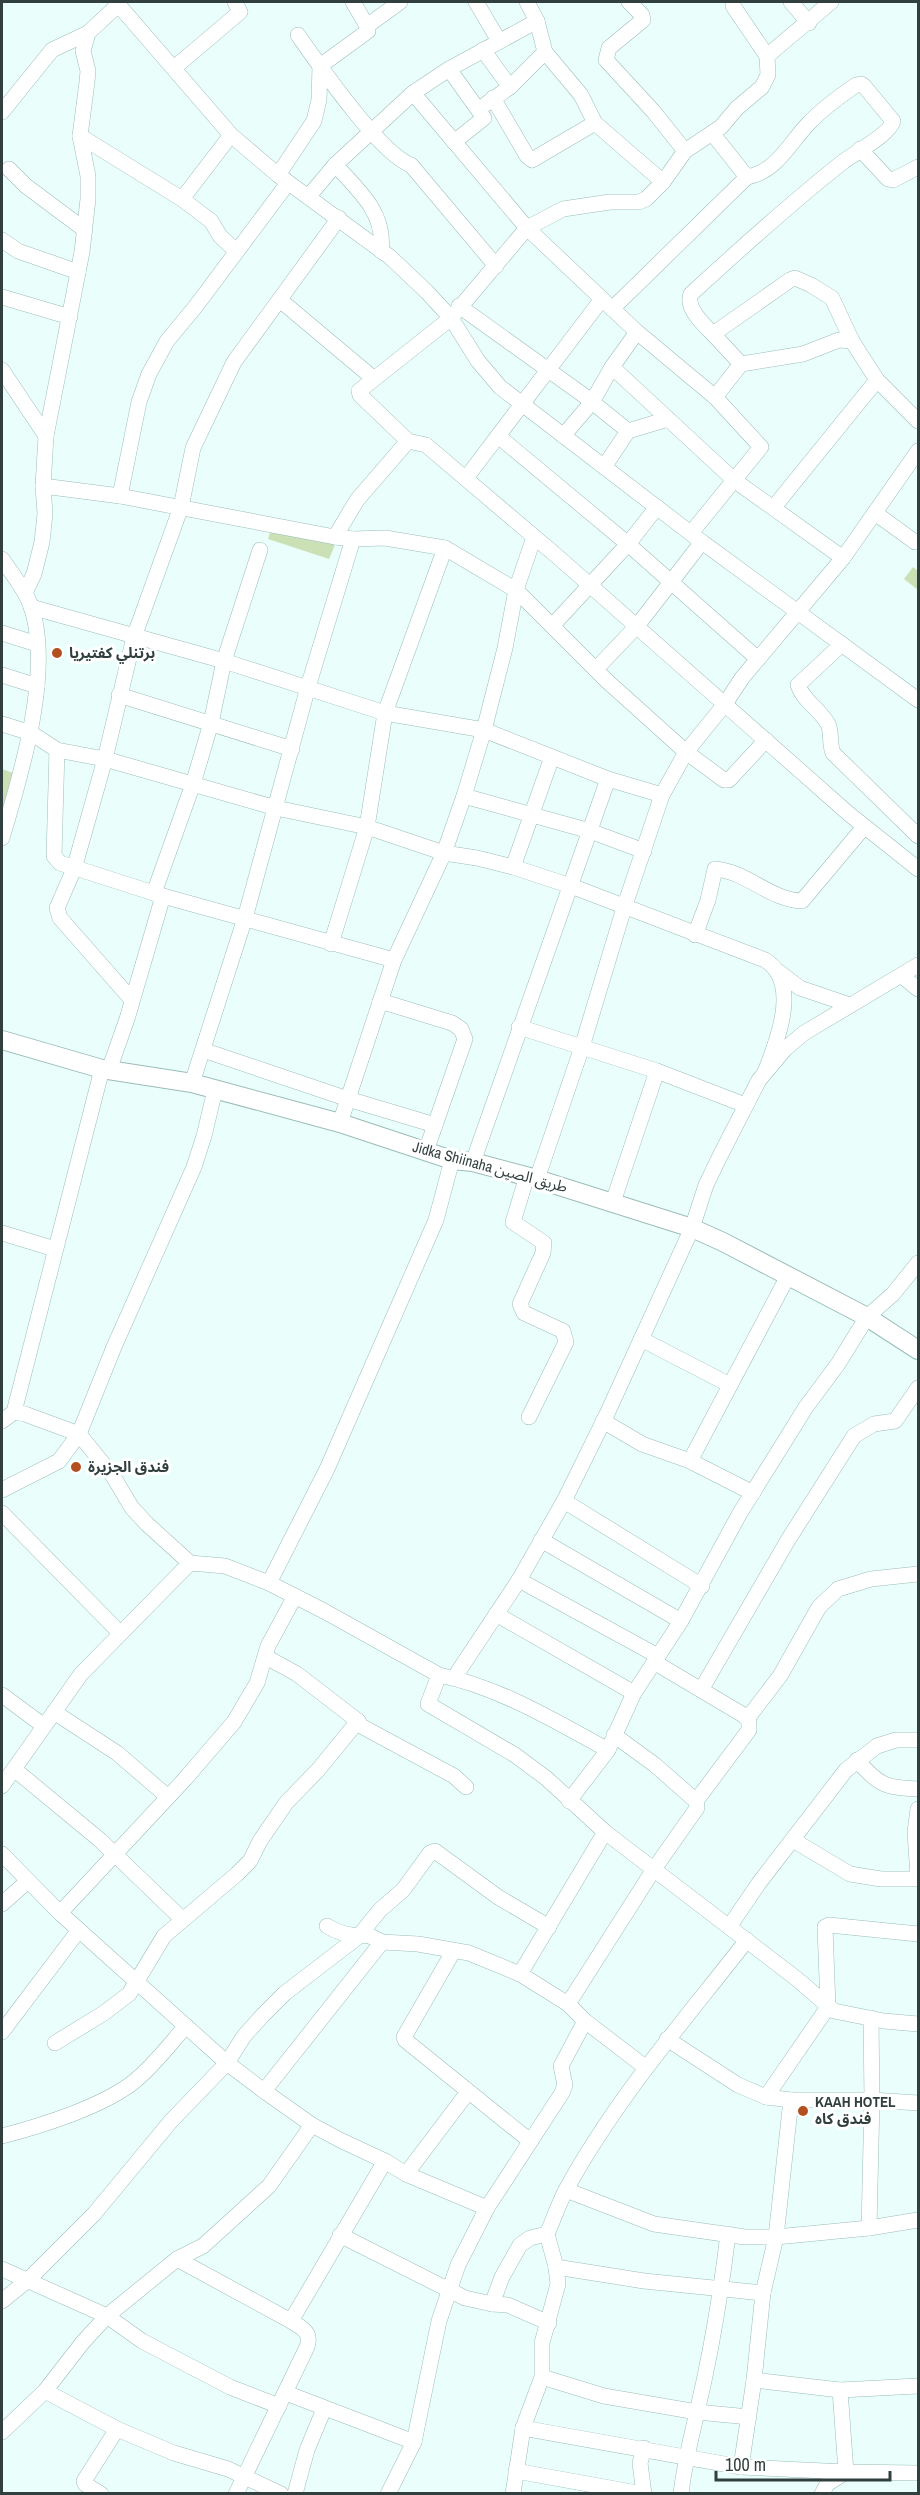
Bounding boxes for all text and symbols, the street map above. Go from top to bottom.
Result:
place label: برتنلي كفتيريا [69,642,155,664]
marker: برتنلي كفتيريا [50,646,64,660]
street label: Jidka Shiinaha طريق الصين [410,1136,570,1197]
place label: فندق الجزيرة [88,1456,169,1477]
marker: فندق الجزيرة [69,1460,83,1474]
place label: KAAH HOTEL فندق كاه [815,2091,896,2129]
marker: KAAH HOTEL فندق كاه [796,2104,810,2118]
scale bar [716,2444,890,2482]
text: 100 m [725,2452,766,2477]

